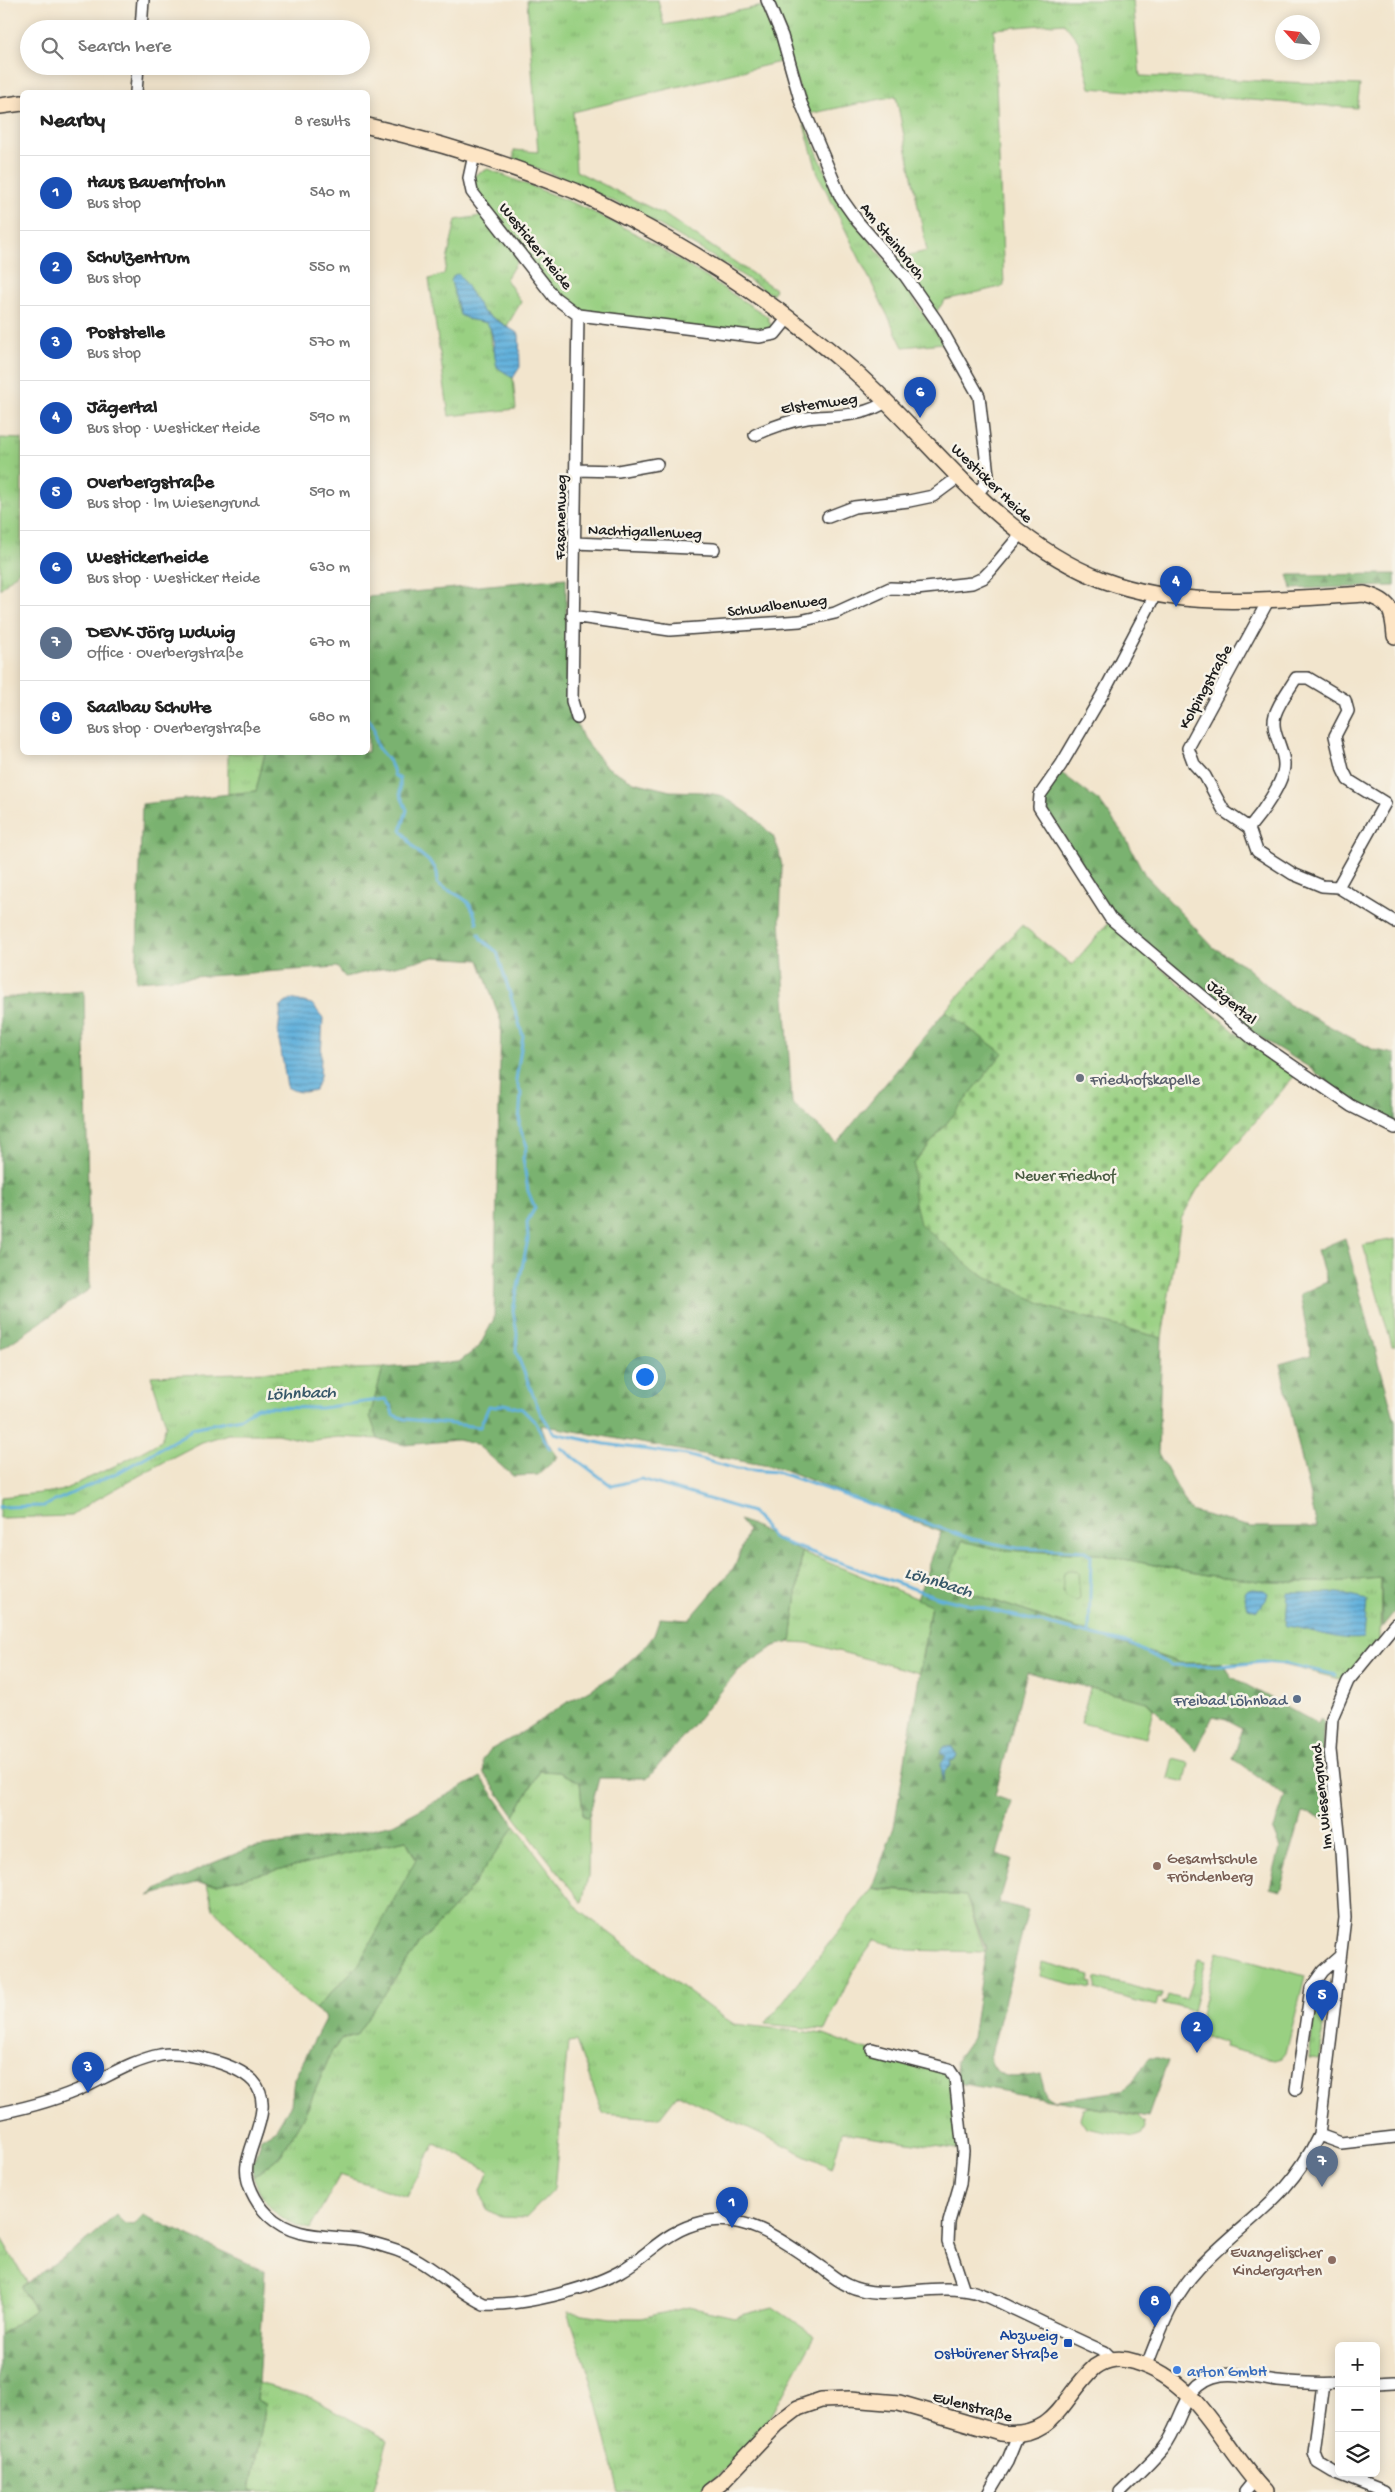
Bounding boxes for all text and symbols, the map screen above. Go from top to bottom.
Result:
north arrow [1275,15,1320,60]
search box [20,20,370,75]
icon: search [38,34,66,62]
text: Search here [78,36,172,59]
text: Nearby [40,110,105,135]
text: 8 results [294,113,350,132]
text: Haus Bauernfrohn [87,172,225,195]
text: 1 [53,184,59,203]
text: 540 m [310,184,350,203]
text: Bus stop [87,195,141,214]
street label: Westicker Heide [493,200,576,295]
street label: Am Steinbruch [854,200,928,285]
text: Schulzentrum [87,247,190,270]
text: 2 [52,259,60,278]
text: 550 m [309,259,350,278]
text: Bus stop [87,270,141,289]
text: Poststelle [87,322,165,345]
text: 3 [52,334,60,353]
text: 570 m [309,334,350,353]
text: Bus stop [87,345,141,364]
pin: 6 [904,377,936,418]
street label: Elsternweg [780,391,859,420]
text: Jägertal [87,397,157,420]
text: 4 [52,409,60,428]
text: 590 m [309,409,350,428]
text: Bus stop · Westicker Heide [87,420,260,439]
street label: Westicker Heide [946,441,1036,529]
text: Overbergstraße [87,472,214,495]
street label: Fasanenweg [552,474,573,561]
text: 5 [52,484,60,503]
text: 590 m [309,484,350,503]
text: Bus stop · Im Wiesengrund [87,495,259,514]
street label: Nachtigallenweg [588,522,702,545]
text: Westickerheide [87,547,208,570]
text: 6 [52,559,60,578]
text: 630 m [309,559,350,578]
pin: 4 [1160,566,1192,607]
text: Bus stop · Westicker Heide [87,570,260,589]
street label: Schwalbenweg [726,592,828,623]
text: DEVK Jörg Ludwig [87,622,235,645]
text: 7 [52,634,60,653]
text: 670 m [309,634,350,653]
street label: Kolpingstraße [1176,641,1238,733]
text: Office · Overbergstraße [87,645,243,664]
text: Saalbau Schulte [87,697,211,720]
text: 8 [52,709,60,728]
text: 680 m [309,709,350,728]
text: Bus stop · Overbergstraße [87,720,261,739]
street label: Jägertal [1202,977,1260,1030]
marker: Friedhofskapelle [1074,1072,1086,1084]
place label: Friedhofskapelle [1089,1072,1201,1091]
park label: Neuer Friedhof [1015,1168,1116,1187]
your location [632,1364,658,1390]
water label: Löhnbach [266,1383,336,1406]
water label: Löhnbach [902,1563,975,1604]
place label: Freibad Löhnbad [1173,1693,1289,1712]
marker: Freibad Löhnbad [1291,1693,1303,1705]
street label: Im Wiesengrund [1308,1742,1338,1850]
place label: Gesamtschule Fröndenberg [1166,1851,1258,1888]
marker: Gesamtschule Fröndenberg [1151,1860,1163,1872]
pin: 5 [1306,1980,1338,2021]
pin: 2 [1181,2012,1213,2053]
pin: 3 [72,2052,104,2093]
pin: 7 [1306,2146,1338,2187]
pin: 1 [716,2187,748,2228]
place label: Evangelischer Kindergarten [1230,2245,1323,2282]
marker: Evangelischer Kindergarten [1326,2254,1338,2266]
pin: 8 [1139,2286,1171,2327]
place label: Abzweig Ostbürener Straße [934,2328,1059,2365]
marker: Abzweig Ostbürener Straße [1062,2337,1074,2349]
map controls [1335,2342,1380,2477]
button: + [1335,2342,1380,2387]
marker: arton GmbH [1171,2364,1183,2376]
place label: arton GmbH [1187,2364,1268,2383]
button: − [1335,2387,1380,2432]
street label: Eulenstraße [930,2389,1015,2428]
button: layers [1335,2432,1380,2477]

